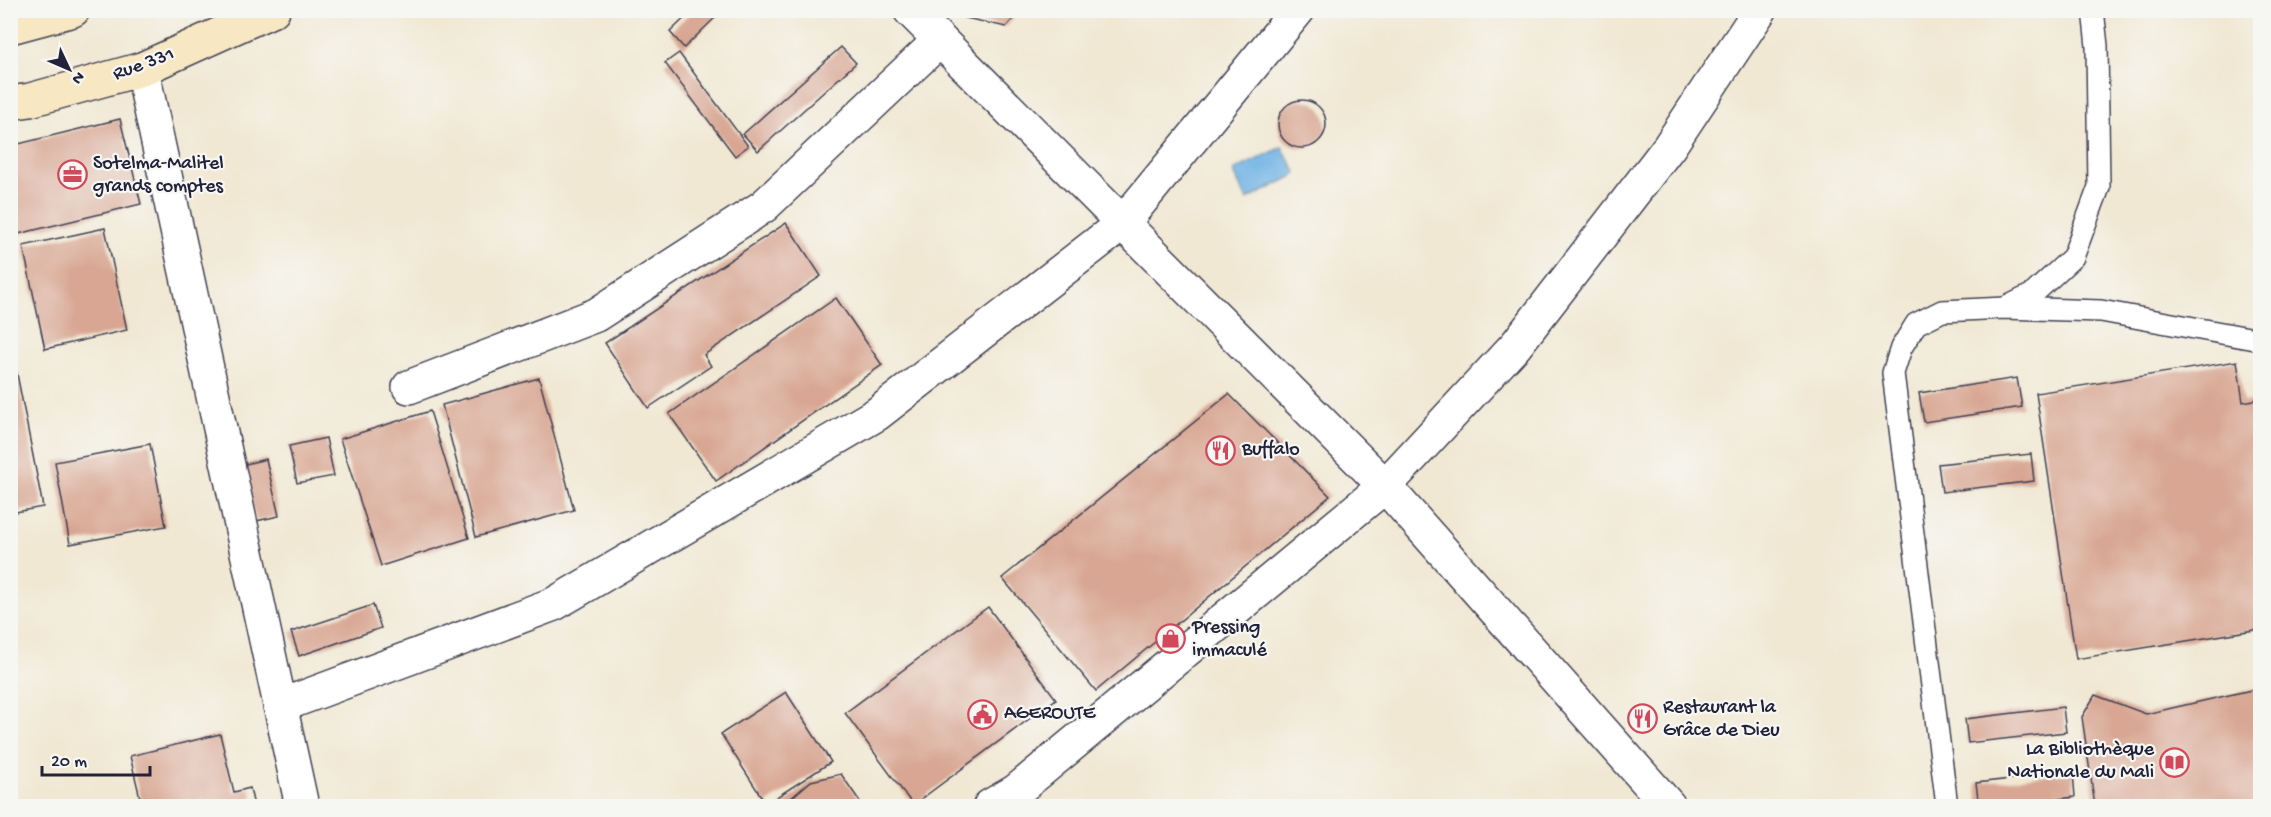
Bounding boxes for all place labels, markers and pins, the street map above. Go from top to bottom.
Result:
place label: Sotelma-Malitel grands comptes [93,153,224,199]
office icon: Sotelma-Malitel grands comptes [56,159,88,191]
restaurant icon: Buffalo [1205,434,1237,466]
place label: Buffalo [1241,439,1300,462]
place label: Pressing immaculé [1191,617,1267,663]
shop icon: Pressing immaculé [1155,623,1187,655]
place label: Restaurant la Grâce de Dieu [1663,697,1780,743]
public building icon: AGEROUTE [967,698,999,730]
place label: AGEROUTE [1004,703,1097,726]
restaurant icon: Restaurant la Grâce de Dieu [1626,703,1658,735]
place label: La Bibliothèque Nationale du Mali [2007,739,2155,785]
library icon: La Bibliothèque Nationale du Mali [2159,746,2191,778]

